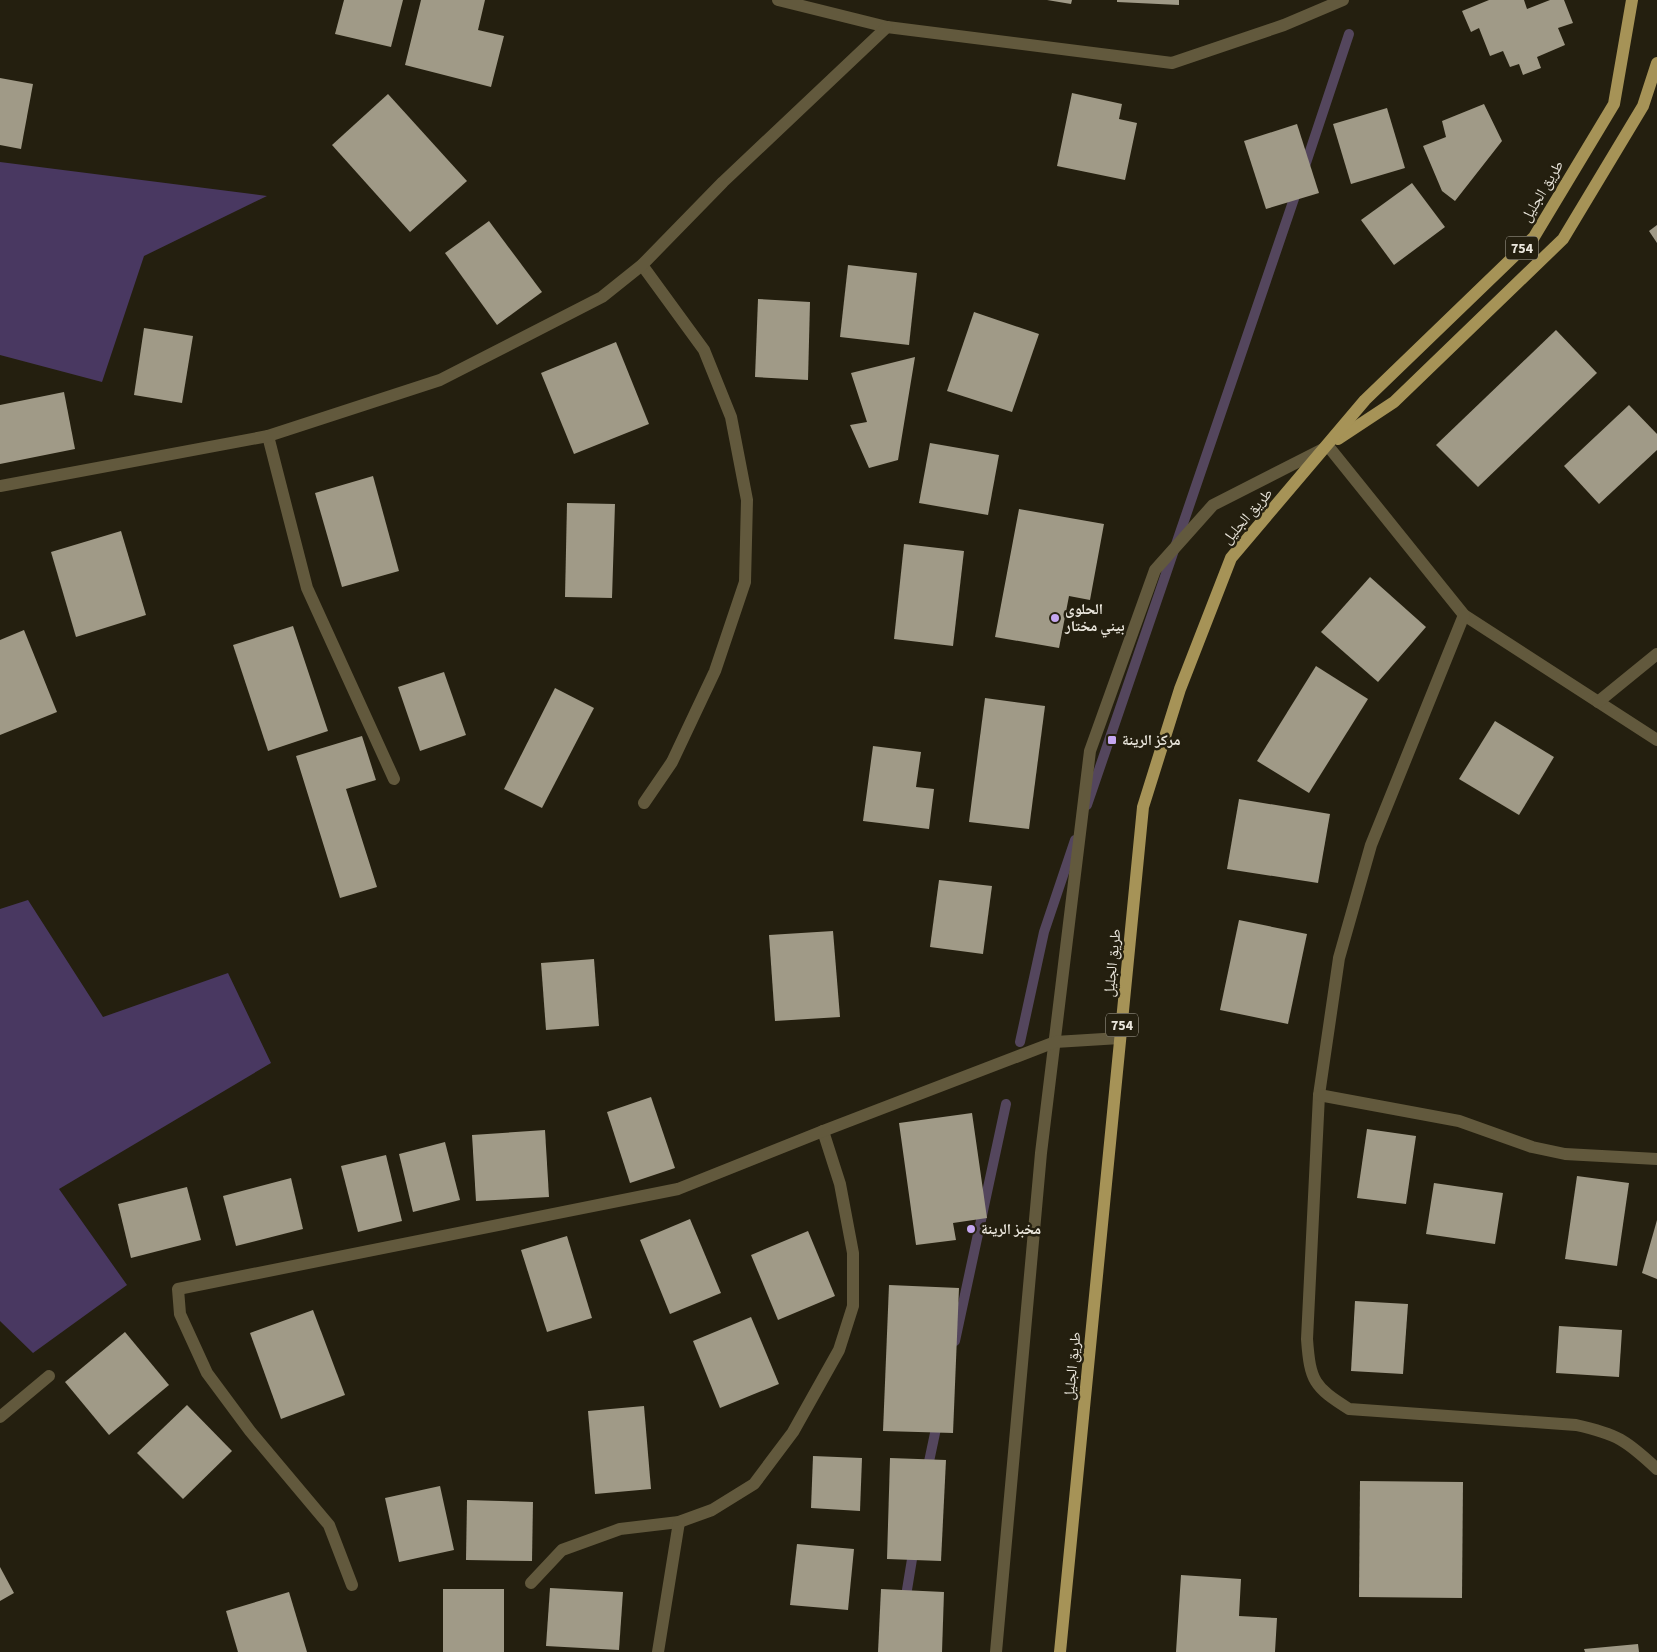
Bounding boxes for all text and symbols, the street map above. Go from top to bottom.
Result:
street label: طريق الجليل [1516,156,1569,226]
road number: 754 [1506,237,1538,260]
street label: طريق الجليل [1217,484,1278,549]
place label: الحلوى بيني مختار [1064,599,1125,638]
marker: الحلوى بيني مختار [1049,612,1061,624]
place label: مركز الرينة [1122,730,1181,751]
marker: مركز الرينة [1106,734,1118,746]
street label: طريق الجليل [1098,928,1127,998]
road number: 754 [1106,1014,1138,1036]
place label: مخبز الرينة [981,1219,1041,1240]
marker: مخبز الرينة [965,1223,977,1235]
street label: طريق الجليل [1058,1331,1087,1401]

